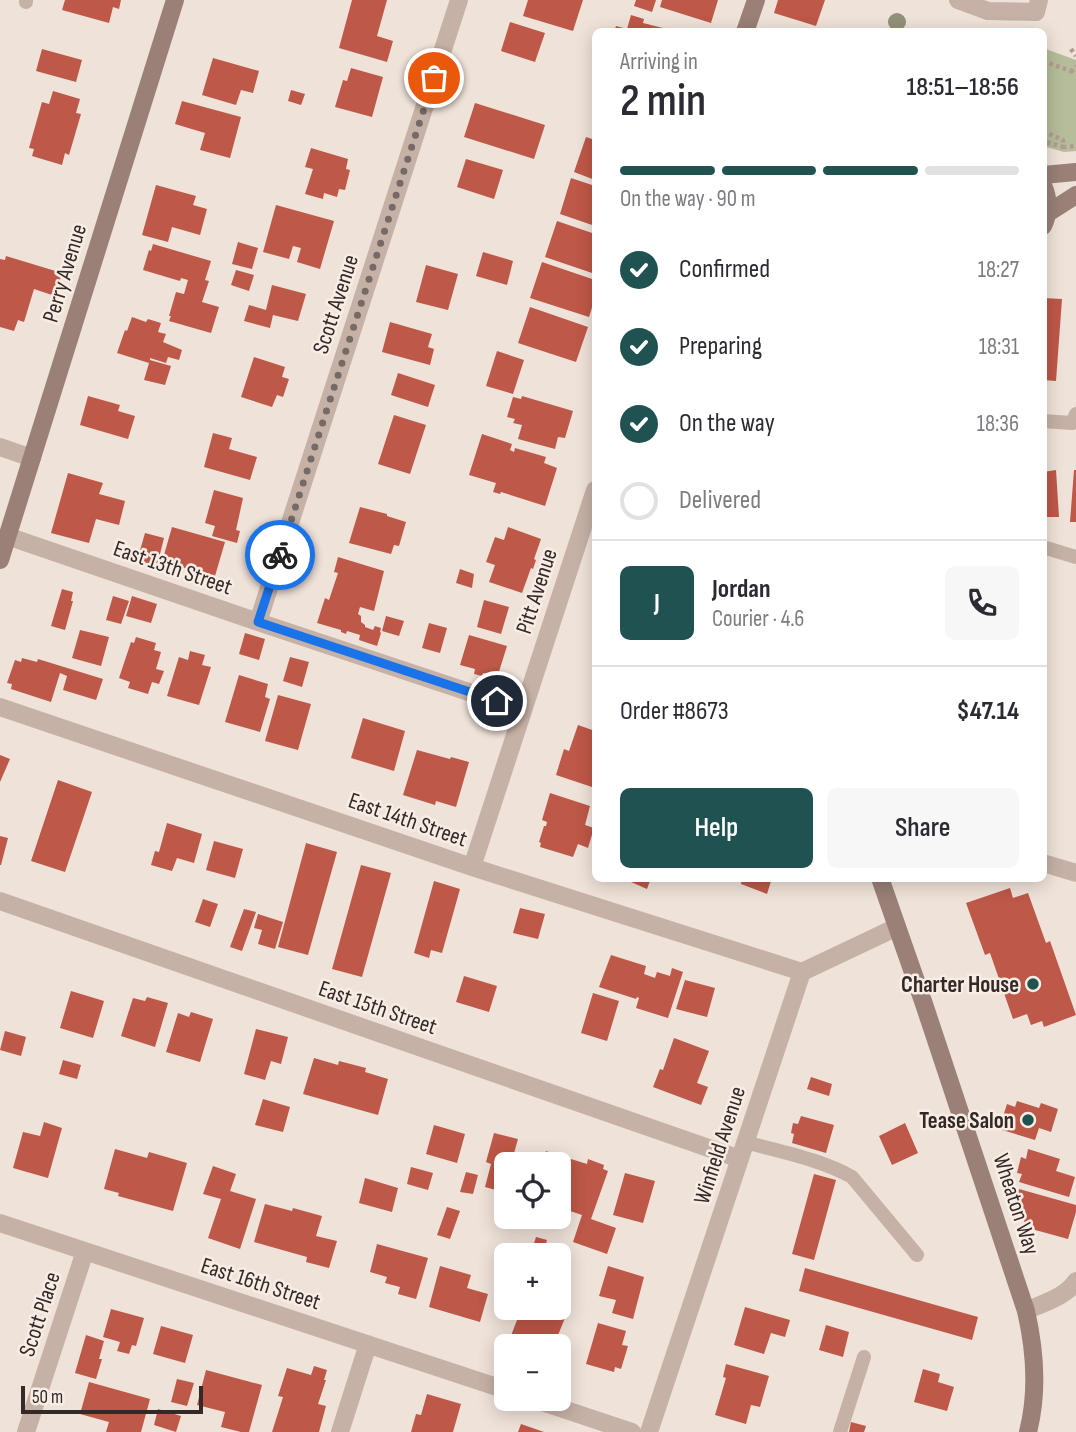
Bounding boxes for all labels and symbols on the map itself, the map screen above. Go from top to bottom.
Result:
pin [404,48,464,108]
street label: Perry Avenue [37,221,93,326]
street label: Scott Avenue [307,251,365,357]
courier [245,520,315,590]
street label: East 13th Street [110,535,236,601]
street label: Pitt Avenue [510,545,564,637]
pin [467,671,527,731]
street label: East 14th Street [345,787,471,853]
place label: Charter House [901,971,1019,999]
street label: East 15th Street [315,975,440,1041]
marker: Charter House [1025,976,1041,992]
street label: Winfield Avenue [688,1083,752,1208]
place label: Tease Salon [919,1107,1014,1135]
marker: Tease Salon [1020,1112,1036,1128]
street label: Wheaton Way [987,1150,1046,1259]
street label: East 16th Street [197,1251,324,1316]
street label: Scott Place [13,1268,67,1360]
scale bar [21,1383,203,1415]

